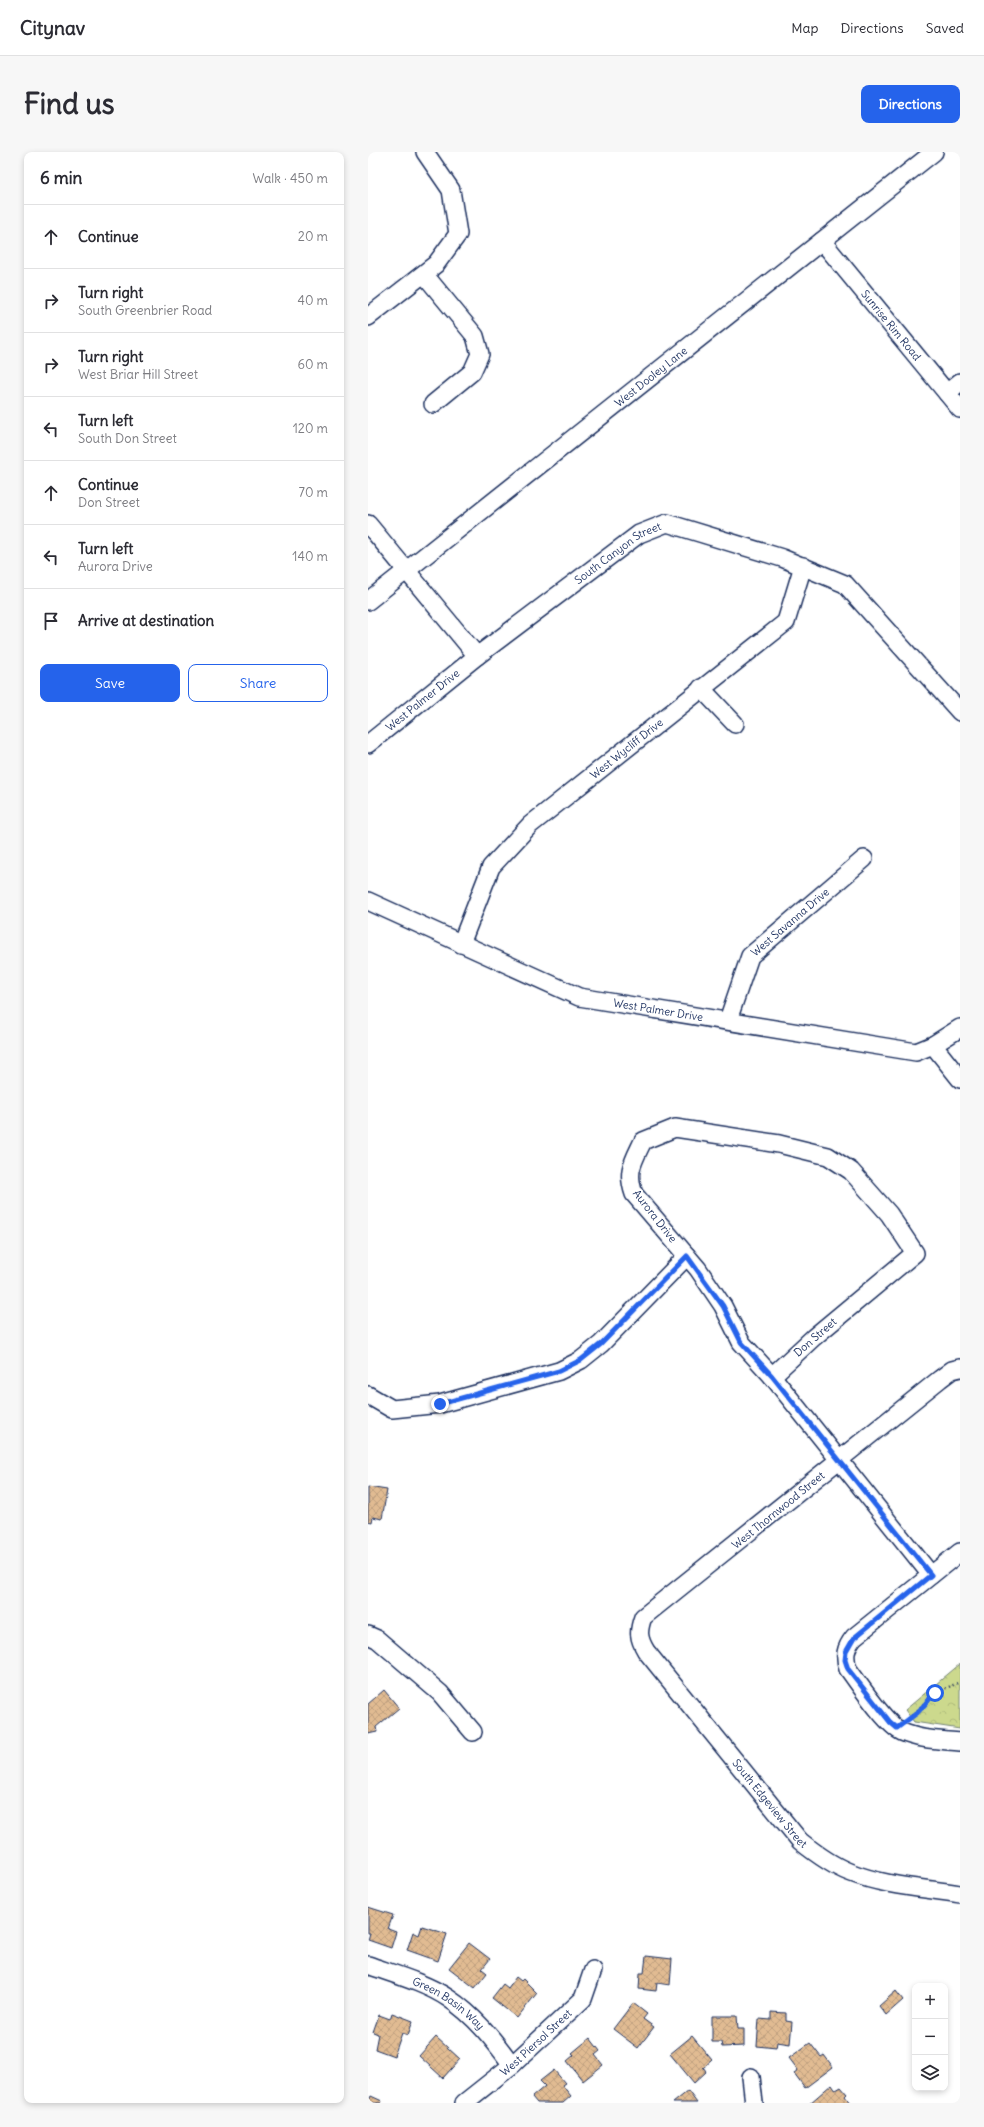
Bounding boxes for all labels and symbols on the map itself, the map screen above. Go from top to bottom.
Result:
street label: Sunrise Rim Road [858,287,925,364]
street label: West Dooley Lane [612,344,690,410]
street label: South Canyon Street [572,519,663,587]
street label: West Palmer Drive [383,666,462,734]
street label: West Wycliff Drive [587,715,666,782]
street label: West Savanna Drive [748,885,832,959]
street label: West Palmer Drive [612,996,704,1024]
street label: Aurora Drive [630,1187,680,1245]
street label: Don Street [791,1314,840,1359]
route end [431,1395,449,1413]
street label: West Thornwood Street [729,1468,827,1552]
route start [926,1684,944,1702]
street label: South Edgeview Street [729,1756,810,1851]
street label: Green Basin Way [410,1974,488,2033]
street label: West Piersol Street [497,2006,575,2079]

